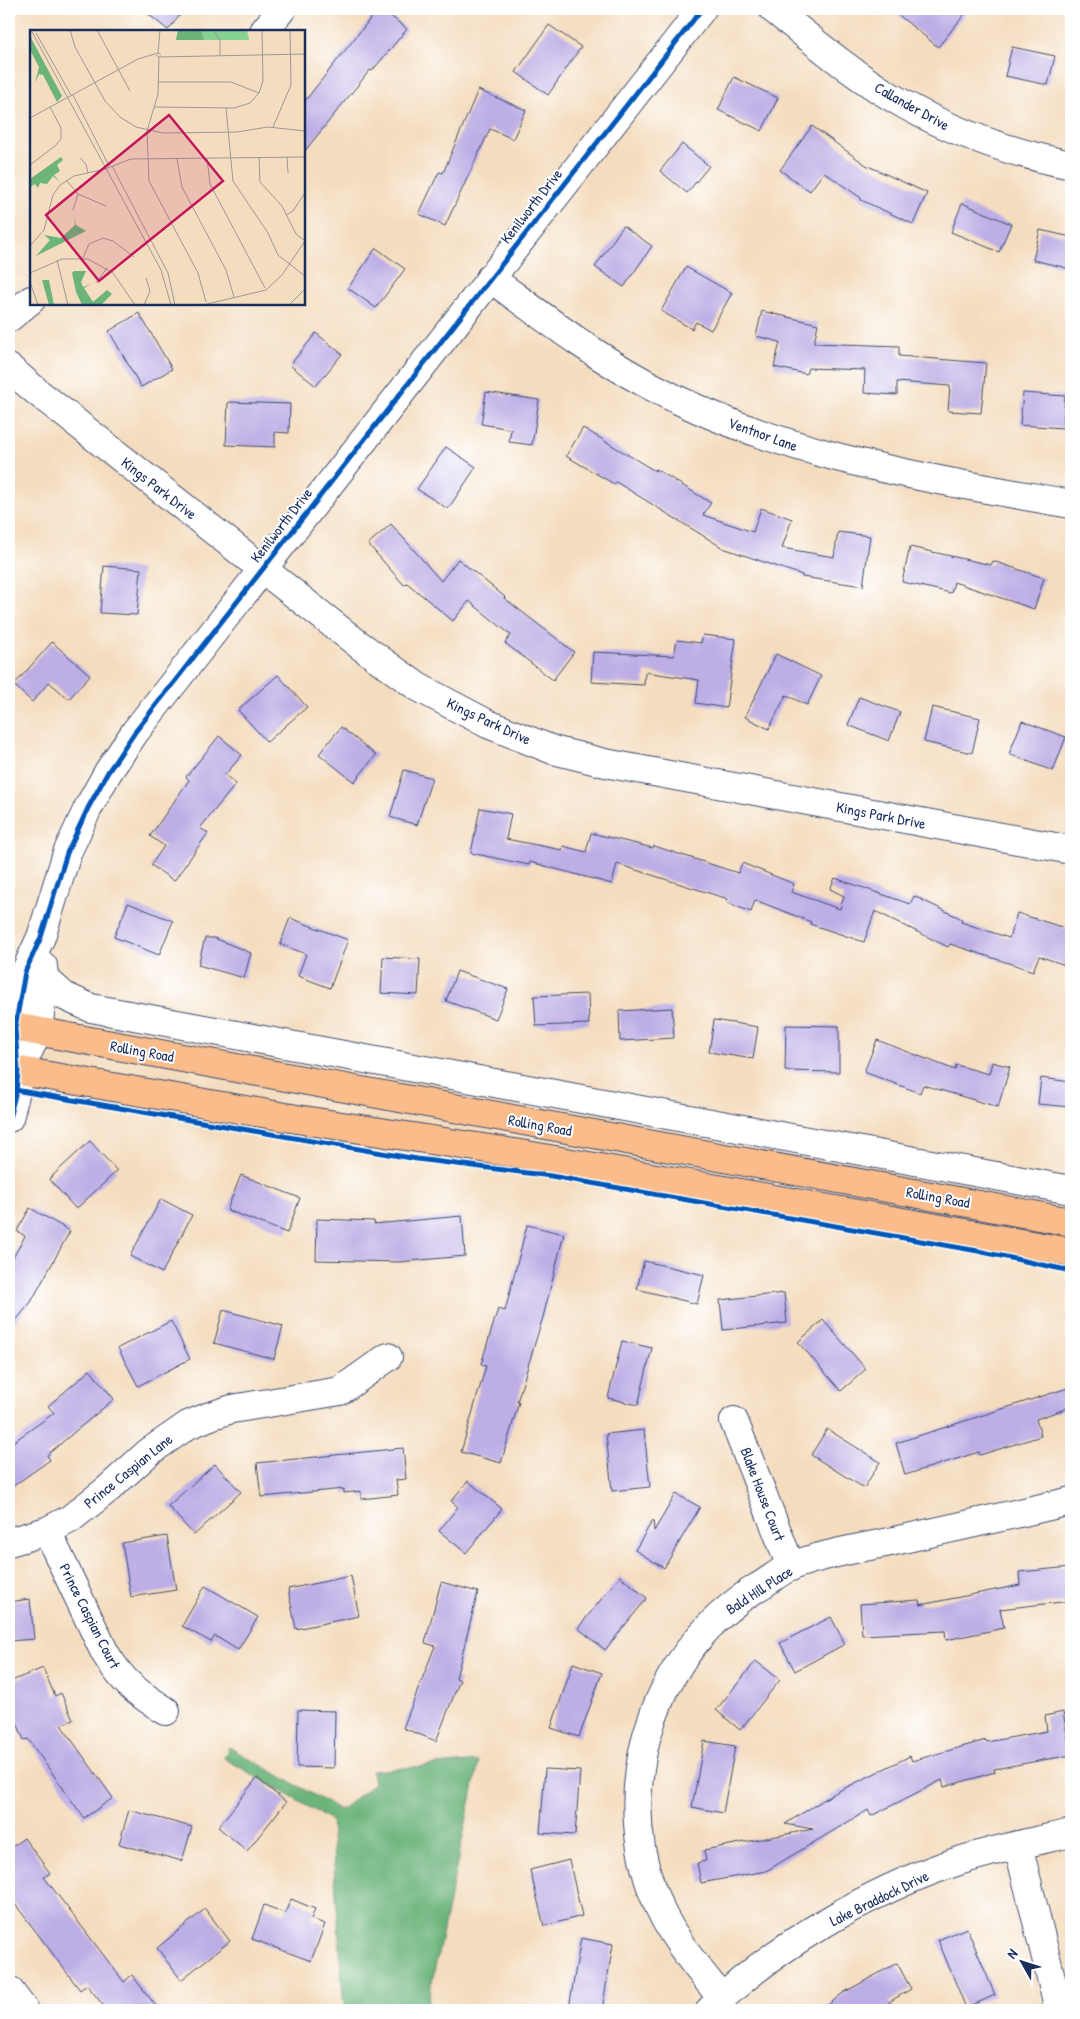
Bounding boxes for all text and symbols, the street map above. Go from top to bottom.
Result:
inset map [30,30,305,305]
street label: Callander Drive [871,77,953,135]
street label: Kenilworth Drive [495,164,567,248]
street label: Ventnor Lane [725,412,801,456]
street label: Kings Park Drive [117,452,201,524]
street label: Kenilworth Drive [245,483,317,567]
street label: Kings Park Drive [443,692,535,750]
street label: Kings Park Drive [834,796,928,834]
street label: Rolling Road [109,1035,176,1067]
street label: Rolling Road [507,1109,574,1141]
street label: Rolling Road [905,1181,972,1213]
street label: Prince Caspian Lane [79,1429,177,1513]
street label: Blake House Court [736,1444,791,1545]
street label: Prince Caspian Court [54,1560,126,1673]
street label: Bald Hill Place [721,1560,797,1619]
street label: Lake Braddock Drive [826,1865,932,1931]
north arrow [998,1936,1048,1986]
text: N [1002,1944,1022,1962]

